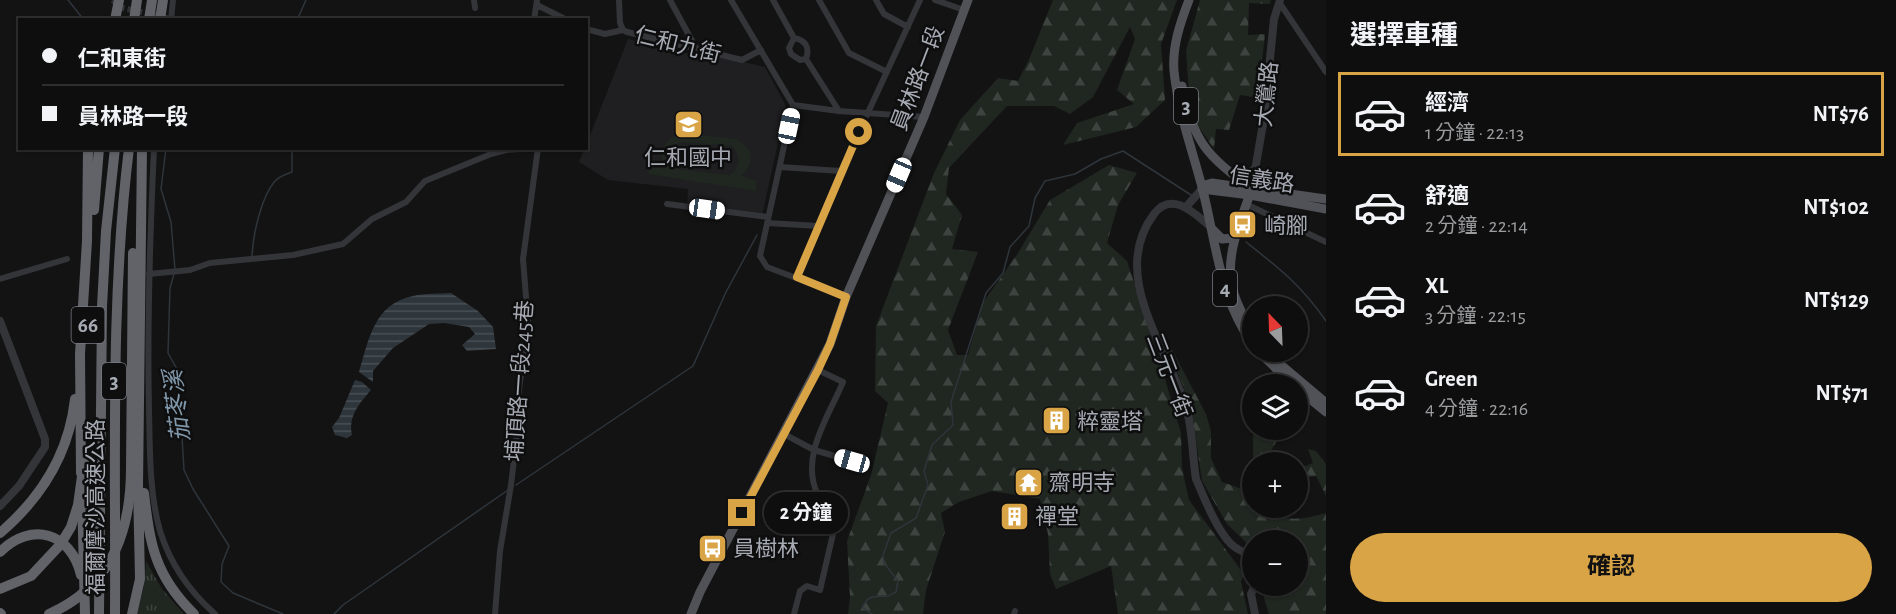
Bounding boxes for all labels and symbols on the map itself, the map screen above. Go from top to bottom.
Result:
street label: 仁和九街 [632,23,723,66]
street label: 員林路一段 [887,23,948,134]
street label: 大鶯路 [1252,60,1281,128]
road number: 3 [1174,88,1198,124]
car [776,107,802,145]
school or university icon: 仁和國中 [672,109,704,141]
route start [845,118,872,145]
place label: 仁和國中 [644,146,732,169]
car [884,155,914,195]
street label: 信義路 [1228,163,1296,196]
car [688,198,726,220]
bus stop icon: 崎腳 [1227,209,1259,241]
place label: 崎腳 [1264,214,1308,237]
road number: 4 [1213,270,1237,306]
north arrow [1242,296,1308,362]
street label: 埔頂路一段245巷 [502,300,537,463]
road number: 66 [72,307,104,343]
street label: 三元一街 [1143,330,1196,420]
road number: 3 [102,363,126,399]
water label: 茄苳溪 [159,366,194,443]
building icon: 粹靈塔 [1040,405,1072,437]
place label: 粹靈塔 [1077,410,1143,433]
street label: 福爾摩沙高速公路 [84,419,107,595]
car [832,447,872,475]
temple icon: 齋明寺 [1012,466,1044,498]
place label: 齋明寺 [1049,471,1115,494]
callout: 2 分鐘 [763,492,847,534]
route end [728,499,755,526]
building icon: 禪堂 [998,500,1030,532]
place label: 禪堂 [1035,505,1079,528]
bus stop icon: 員樹林 [696,532,728,564]
place label: 員樹林 [733,537,799,560]

